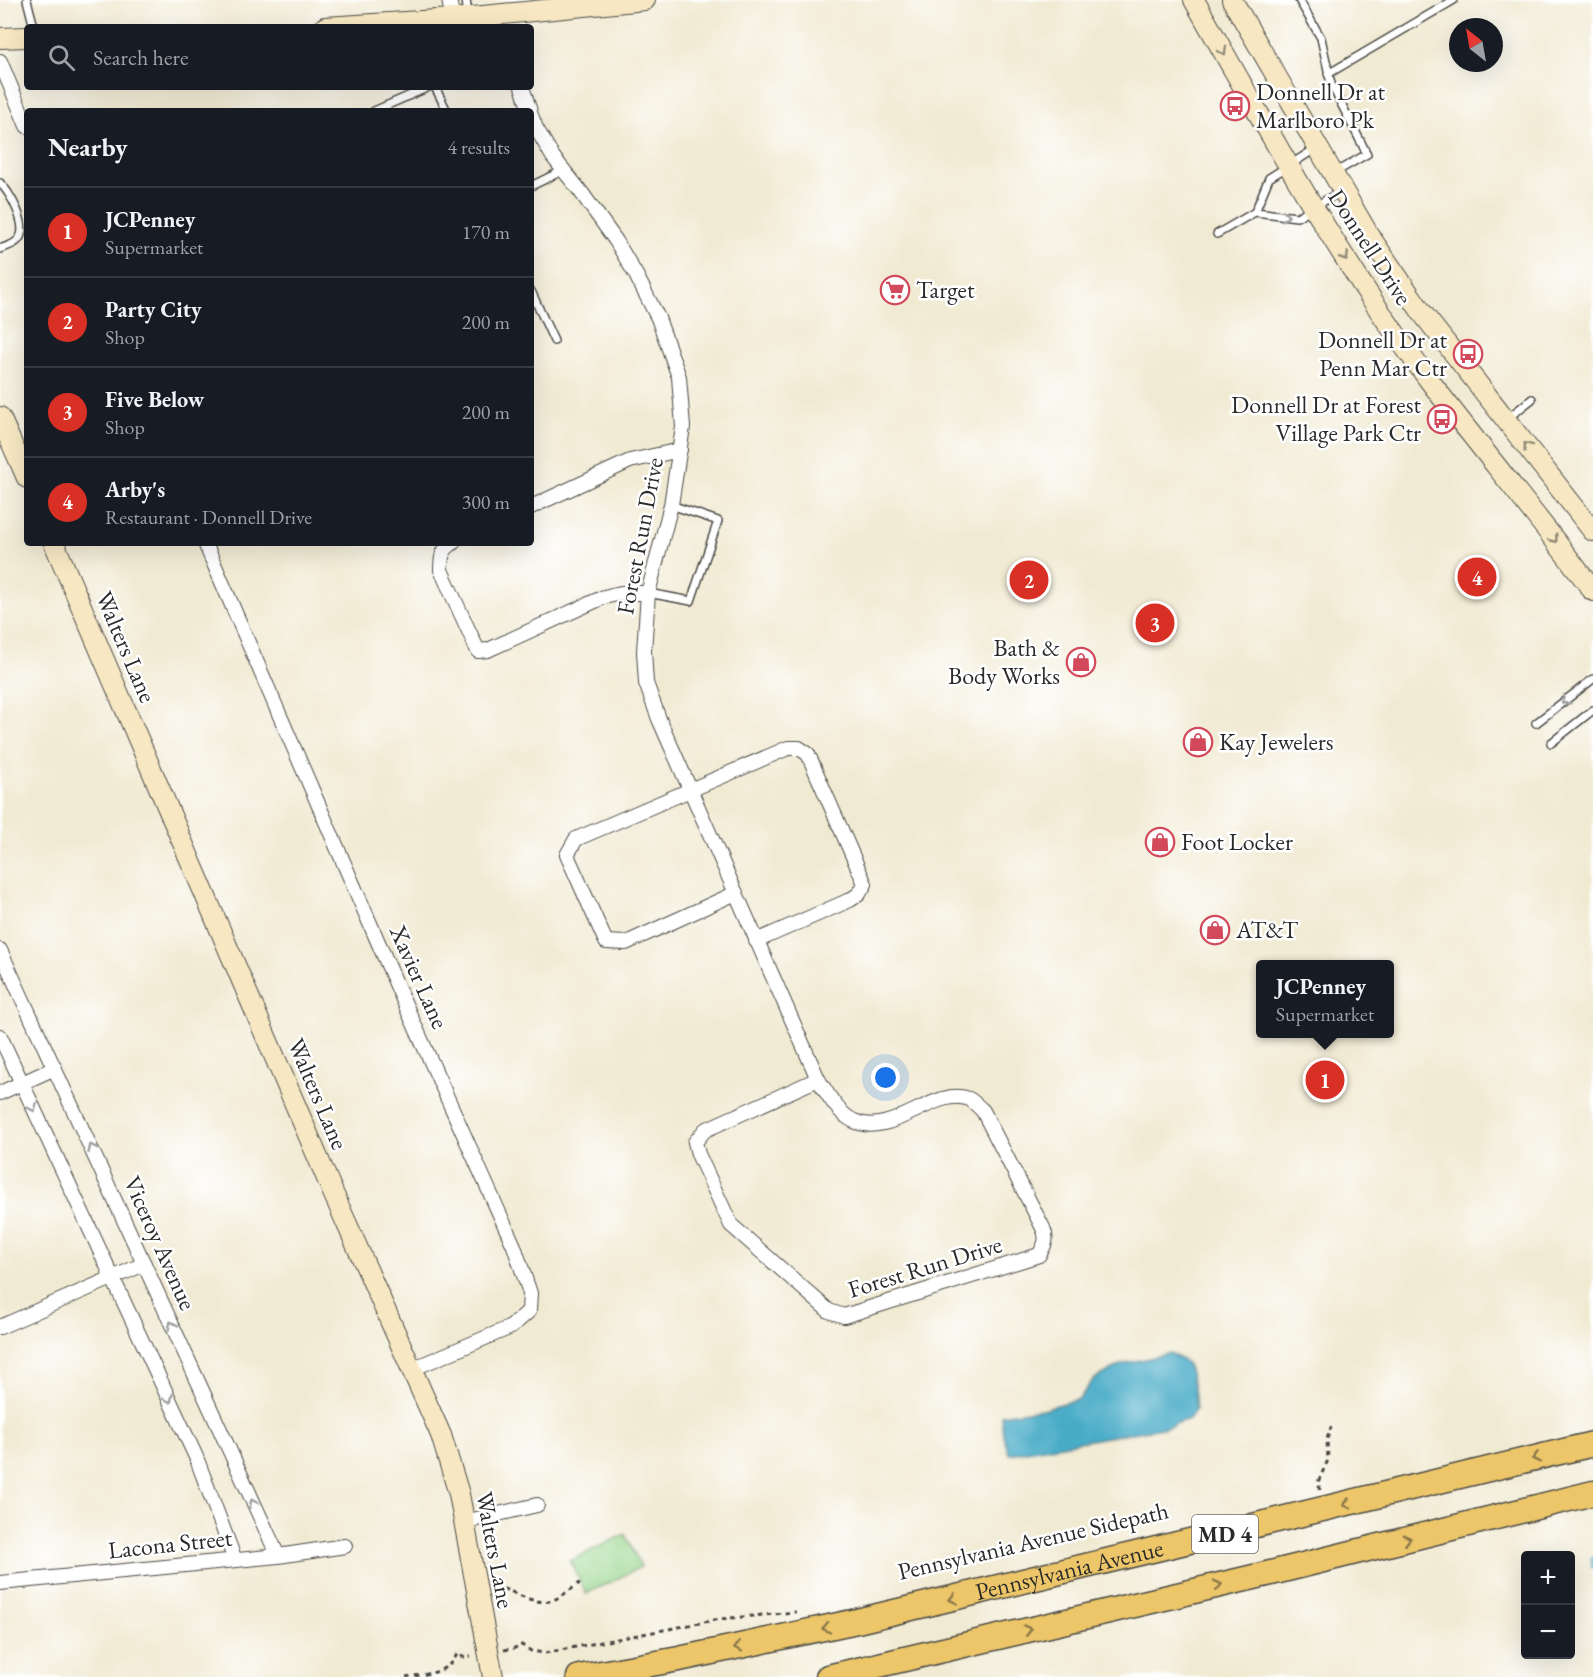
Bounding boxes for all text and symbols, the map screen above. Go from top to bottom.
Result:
north arrow [1449,18,1503,72]
search box [24,24,534,90]
icon: search [45,41,78,74]
text: Search here [93,43,188,72]
one-way arrow [1216,45,1228,55]
place label: Donnell Dr at Marlboro Pk [1256,76,1385,135]
bus stop icon: Donnell Dr at Marlboro Pk [1219,90,1251,122]
text: Nearby [48,130,128,164]
text: 4 results [447,134,510,160]
street label: Donnell Drive [1321,183,1419,311]
text: JCPenney [105,205,195,234]
one-way arrow [1281,209,1290,221]
text: 1 [62,219,73,245]
text: 170 m [462,219,510,245]
text: Supermarket [105,234,203,260]
one-way arrow [1337,250,1348,261]
supermarket icon: Target [879,274,911,306]
place label: Target [916,274,975,305]
text: Party City [105,295,202,324]
text: 2 [62,309,73,335]
text: 200 m [462,309,510,335]
text: Shop [105,324,145,350]
place label: Donnell Dr at Penn Mar Ctr [1318,324,1447,383]
bus stop icon: Donnell Dr at Penn Mar Ctr [1452,338,1484,370]
text: Five Below [105,385,204,414]
place label: Donnell Dr at Forest Village Park Ctr [1231,389,1421,448]
text: 3 [62,399,73,425]
text: 200 m [462,399,510,425]
bus stop icon: Donnell Dr at Forest Village Park Ctr [1426,403,1458,435]
text: Shop [105,414,145,440]
one-way arrow [1523,441,1534,452]
street label: Forest Run Drive [609,455,670,617]
text: Arby's [105,475,165,504]
text: 4 [62,489,73,515]
text: 300 m [462,489,510,515]
text: Restaurant · Donnell Drive [105,504,312,530]
one-way arrow [1547,533,1558,544]
pin: 4 [1458,554,1496,600]
pin: 2 [1010,558,1048,602]
street label: Walters Lane [89,586,164,707]
pin: 3 [1136,600,1174,646]
place label: Bath & Body Works [948,632,1060,691]
shop icon: Bath & Body Works [1065,646,1097,678]
one-way arrow [1560,693,1571,704]
shop icon: Kay Jewelers [1182,726,1214,758]
place label: Kay Jewelers [1219,726,1334,757]
shop icon: Foot Locker [1144,826,1176,858]
place label: Foot Locker [1181,826,1293,857]
shop icon: AT&T [1199,914,1231,946]
place label: AT&T [1235,914,1299,945]
street label: Xavier Lane [382,919,456,1033]
popup [1256,960,1394,1038]
text: JCPenney [1276,972,1366,1001]
text: Supermarket [1276,1001,1374,1027]
street label: Walters Lane [281,1033,356,1154]
pin: 1 [1306,1058,1344,1102]
your location [871,1063,900,1092]
one-way arrow [26,1102,38,1113]
one-way arrow [87,1143,99,1154]
street label: Viceroy Avenue [117,1171,204,1315]
street label: Forest Run Drive [844,1228,1006,1305]
one-way arrow [167,1321,179,1332]
one-way arrow [161,1393,173,1404]
one-way arrow [1531,1451,1541,1464]
street label: Walters Lane [469,1489,522,1611]
street label: Pennsylvania Avenue Sidepath [895,1496,1171,1586]
one-way arrow [1342,1497,1352,1510]
one-way arrow [249,1498,261,1509]
road number: MD 4 [1192,1515,1258,1553]
street label: Lacona Street [106,1522,234,1565]
one-way arrow [1402,1533,1412,1546]
street label: Pennsylvania Avenue [973,1534,1167,1608]
map controls [1521,1551,1575,1659]
button: + [1521,1551,1575,1605]
one-way arrow [1213,1580,1223,1593]
one-way arrow [948,1592,958,1605]
button: − [1521,1605,1575,1659]
one-way arrow [821,1621,831,1634]
one-way arrow [1023,1625,1033,1638]
one-way arrow [733,1640,743,1653]

